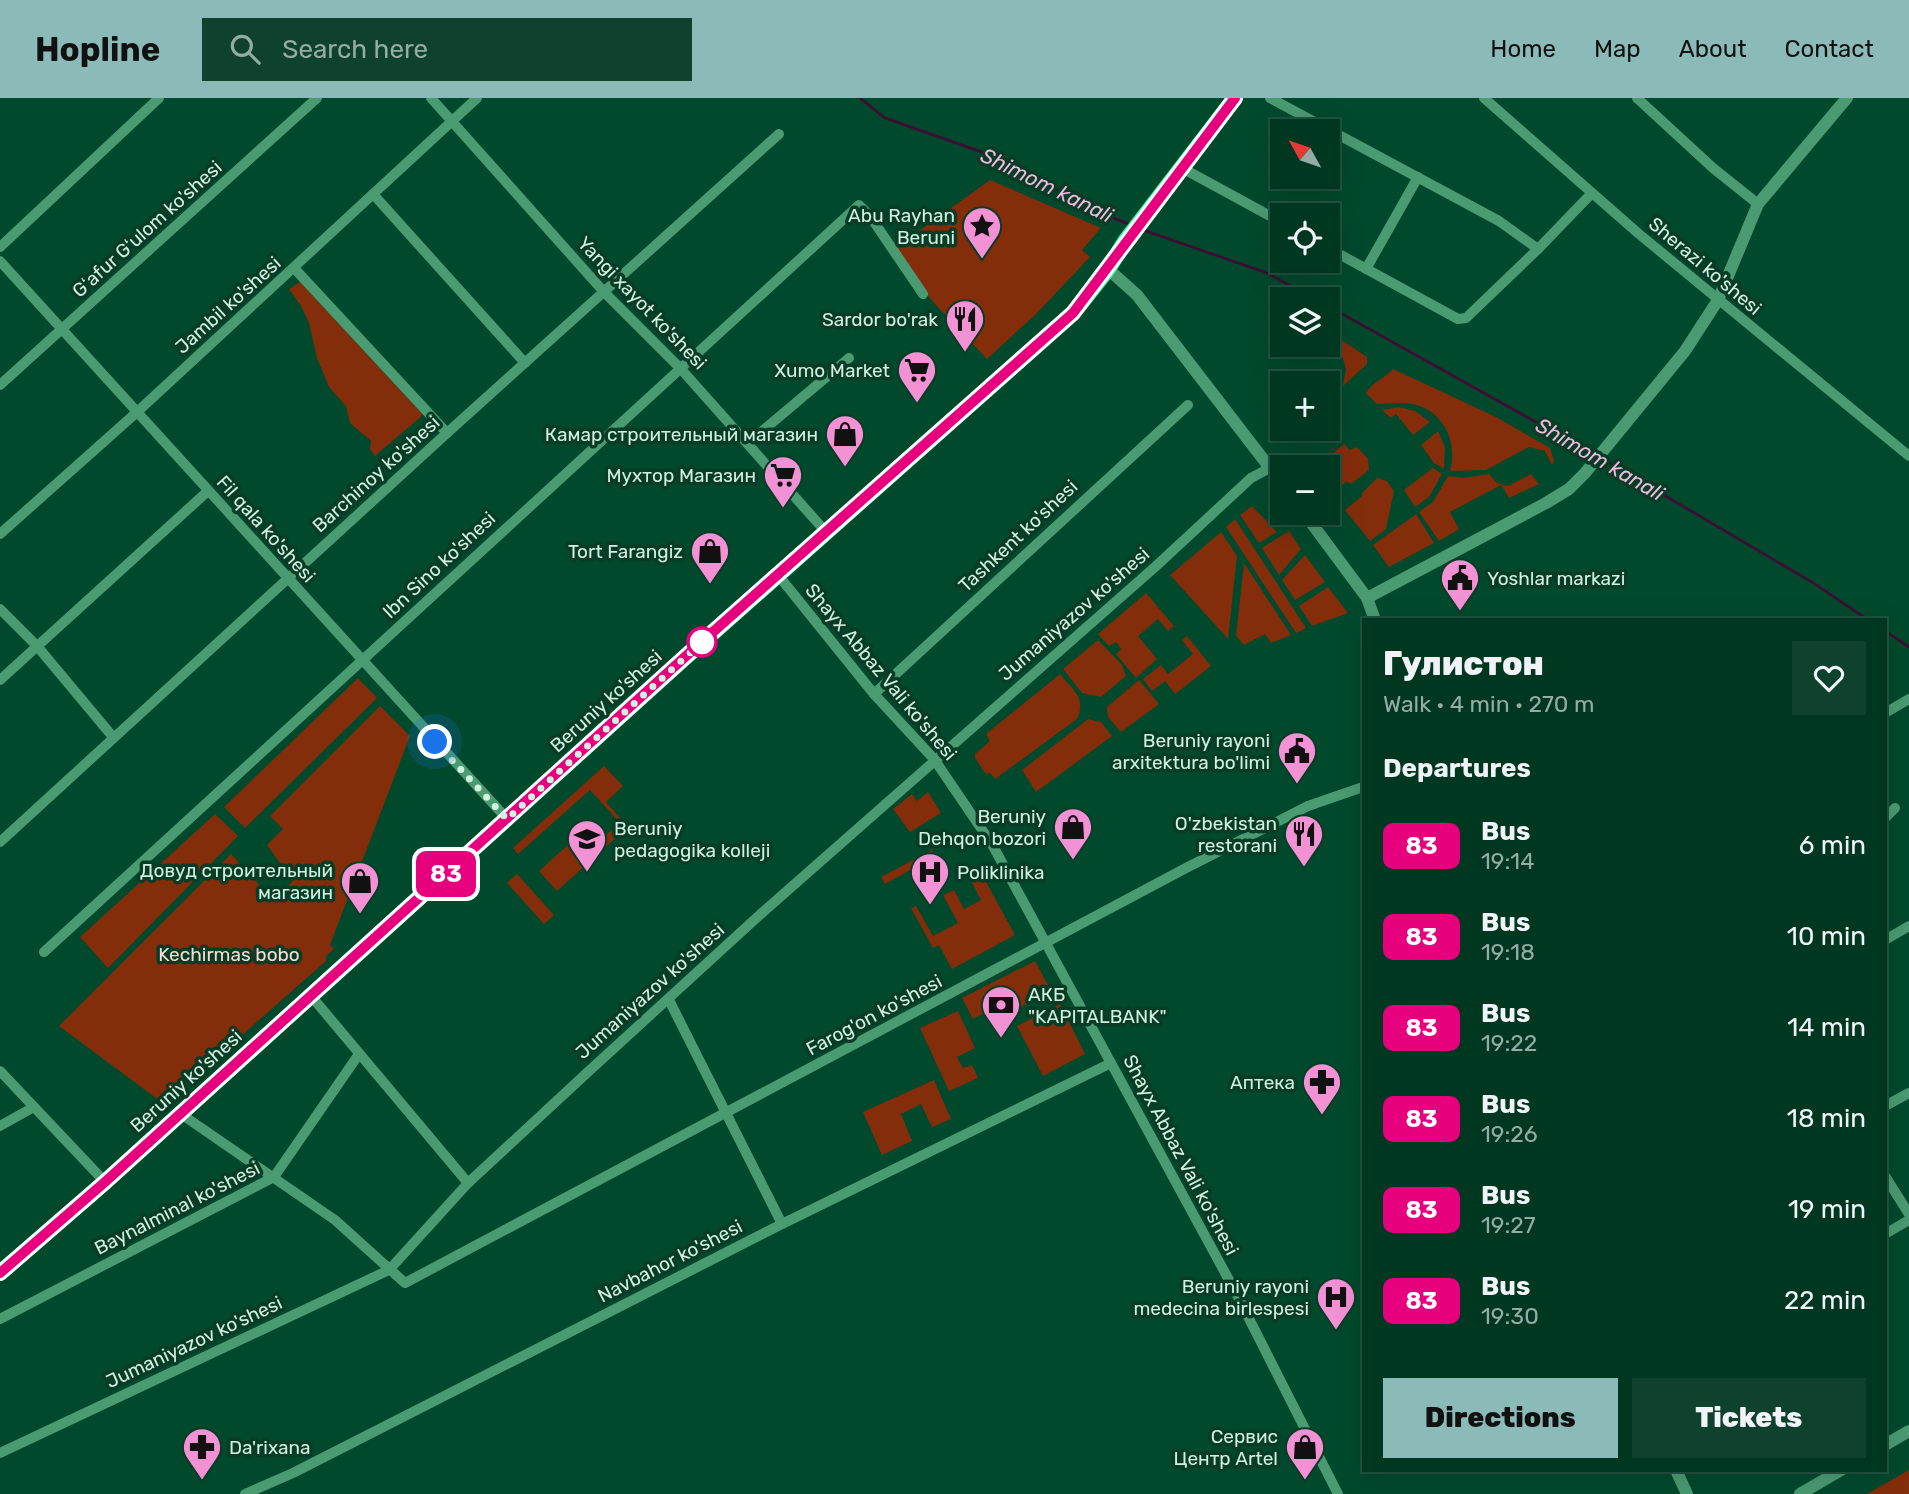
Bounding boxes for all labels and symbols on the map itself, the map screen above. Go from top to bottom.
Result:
north arrow [1270,119,1340,189]
water label: Shimom kanali [977,142,1118,228]
street label: Gʻafur Gʻulom ko'shesi [68,156,226,302]
place label: Abu Rayhan Beruni [848,204,955,249]
place icon: Abu Rayhan Beruni [961,205,1003,260]
street label: Sherazi ko'shesi [1644,212,1766,320]
street label: Yangi xayot ko'shesi [573,232,711,374]
street label: Jambil ko'shesi [170,252,286,358]
restaurant icon: Sardor bo'rak [944,298,986,353]
place label: Sardor bo'rak [822,308,938,331]
supermarket icon: Xumo Market [896,349,938,404]
place label: Xumo Market [774,359,891,382]
street label: Barchinoy ko'shesi [308,411,444,537]
water label: Shimom kanali [1531,412,1669,506]
shop icon: Камар строительный магазин [824,413,866,468]
place label: Камар строительный магазин [545,423,818,446]
supermarket icon: Мухтор Магазин [762,454,804,509]
place label: Мухтор Магазин [607,464,756,487]
street label: Fil qala ko'shesi [212,471,320,587]
street label: Tashkent ko'shesi [954,475,1082,597]
street label: Ibn Sino ko'shesi [378,507,500,623]
shop icon: Tort Farangiz [689,530,731,585]
place label: Tort Farangiz [568,540,683,563]
street label: Jumaniyazov ko'shesi [994,542,1154,686]
public building icon: Yoshlar markazi [1439,557,1481,612]
place label: Yoshlar markazi [1487,567,1625,590]
street label: Shayx Abbaz Vali ko'shesi [800,579,962,765]
unlabelled marker [687,627,717,657]
street label: Beruniy ko'shesi [545,645,667,757]
your location [417,724,452,759]
place label: Beruniy rayoni arxitektura bo'limi [1112,729,1270,774]
public building icon: Beruniy rayoni arxitektura bo'limi [1276,730,1318,785]
place label: Beruniy Dehqon bozori [918,805,1046,850]
shop icon: Beruniy Dehqon bozori [1052,806,1094,861]
place label: O'zbekistan restorani [1175,812,1277,857]
restaurant icon: O'zbekistan restorani [1283,813,1325,868]
place label: Beruniy pedagogika kolleji [614,817,770,862]
school or university icon: Beruniy pedagogika kolleji [566,818,608,873]
line badge: 83 [414,851,478,897]
hospital icon: Poliklinika [909,851,951,906]
place label: Довуд строительный магазин [140,859,333,904]
shop icon: Довуд строительный магазин [339,860,381,915]
place label: Poliklinika [957,861,1044,884]
street label: Jumaniyazov ko'shesi [571,918,729,1064]
park label: Kechirmas bobo [158,943,300,966]
street label: Farog'on ko'shesi [802,970,946,1060]
place label: АКБ "KAPITALBANK" [1028,983,1167,1028]
bank icon: АКБ "KAPITALBANK" [980,984,1022,1039]
street label: Beruniy ko'shesi [125,1025,247,1137]
street label: Shayx Abbaz Vali ko'shesi [1118,1051,1244,1259]
pharmacy icon: Аптека [1301,1061,1343,1116]
place label: Аптека [1230,1071,1295,1094]
street label: Baynalminal ko'shesi [90,1156,264,1260]
street label: Navbahor ko'shesi [594,1215,746,1307]
place label: Beruniy rayoni medecina birlespesi [1133,1275,1309,1320]
hospital icon: Beruniy rayoni medecina birlespesi [1315,1276,1357,1331]
street label: Jumaniyazov ko'shesi [102,1291,286,1393]
place label: Сервис Центр Artel [1174,1425,1278,1470]
pharmacy icon: Da'rixana [181,1426,223,1481]
shop icon: Сервис Центр Artel [1284,1426,1326,1481]
place label: Da'rixana [229,1436,311,1459]

